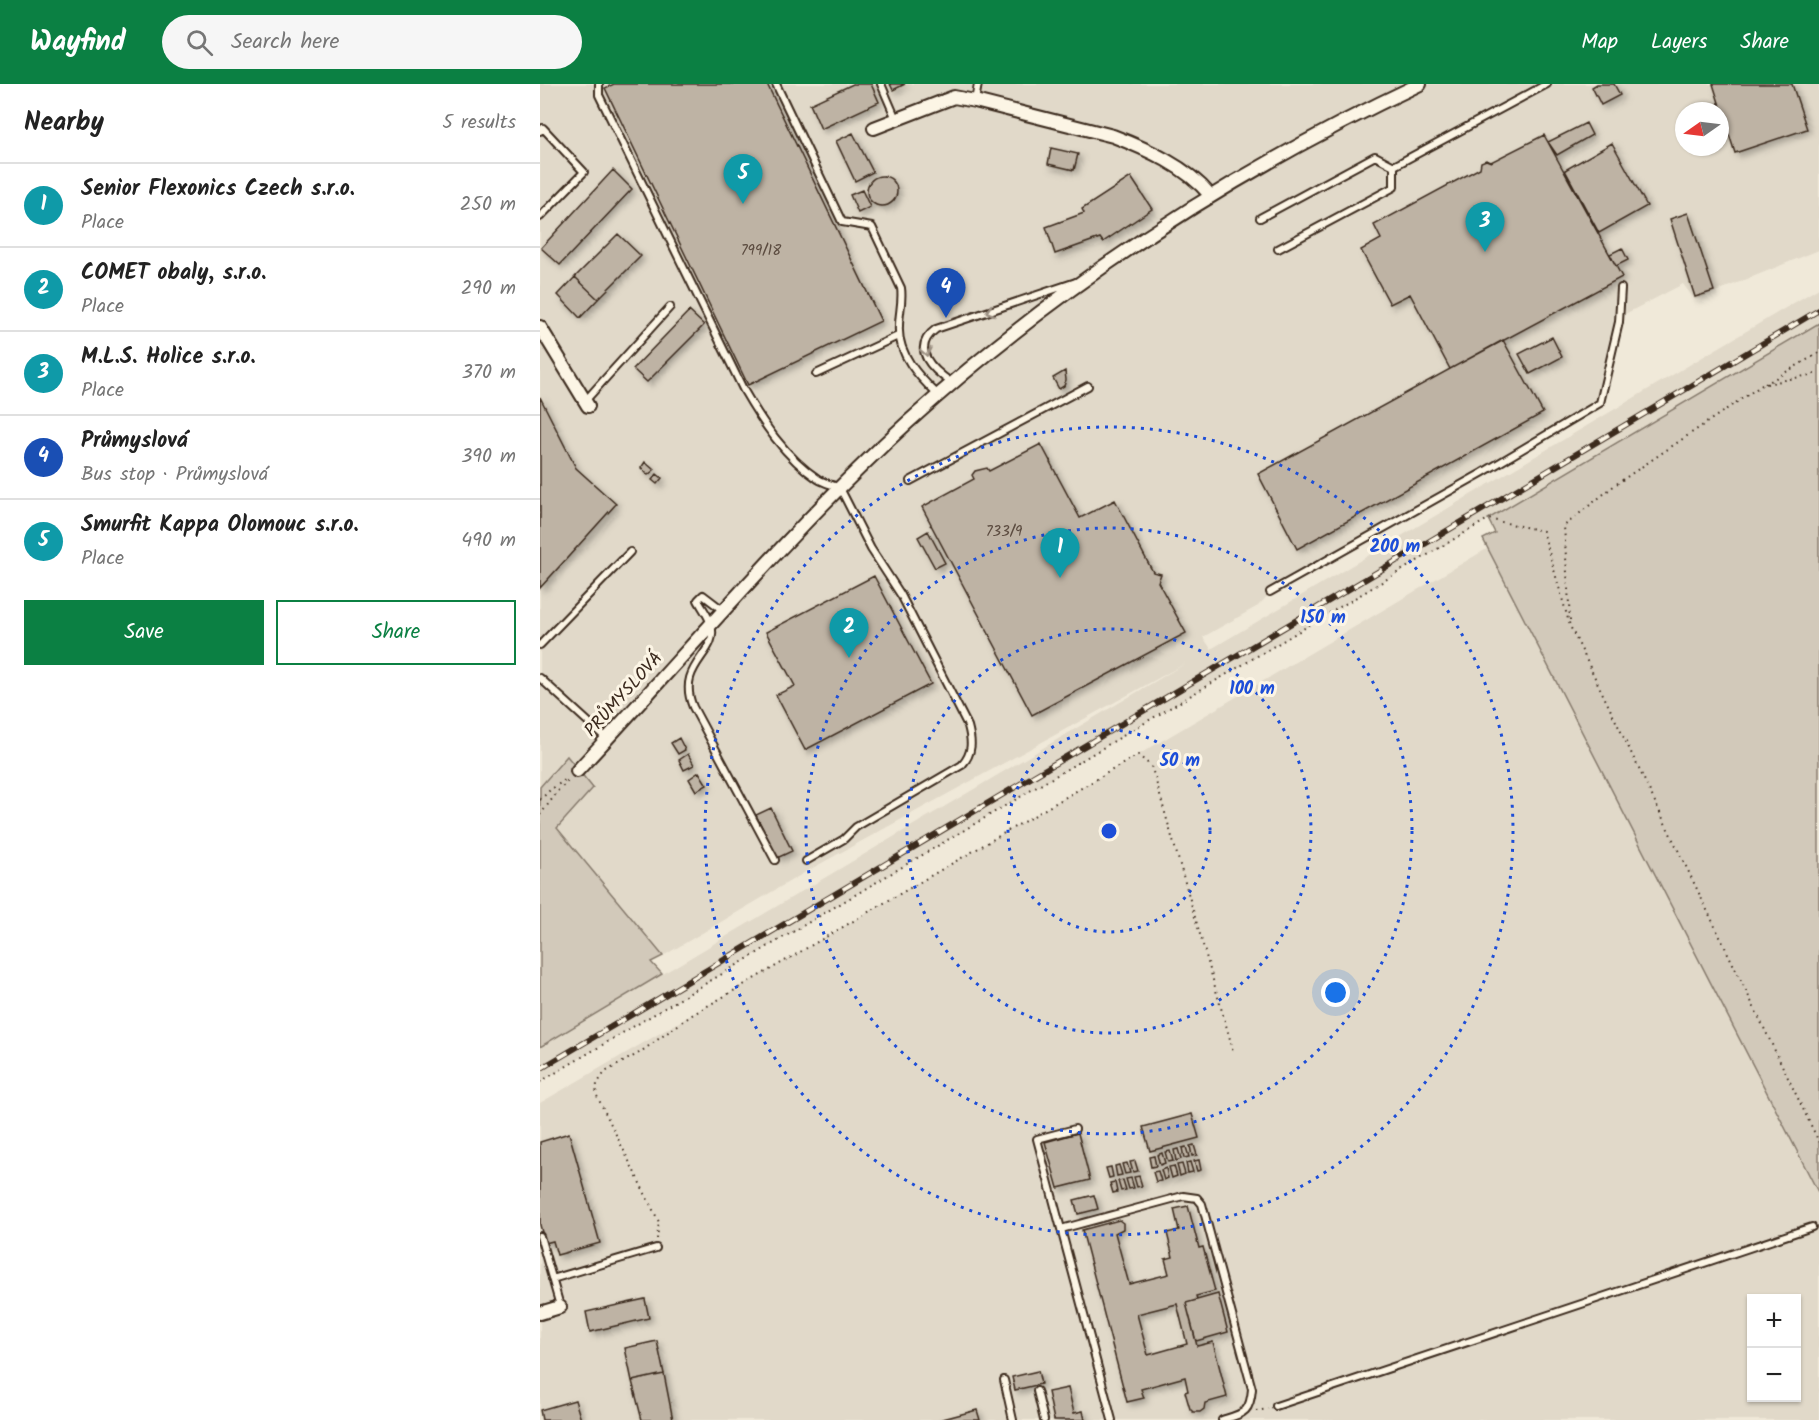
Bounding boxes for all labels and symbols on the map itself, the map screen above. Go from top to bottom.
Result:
north arrow [1675,102,1729,156]
pin: 5 [724,154,762,204]
pin: 3 [1466,202,1504,252]
house number: 799/18 [741,239,782,263]
pin: 4 [926,268,966,318]
one-way arrow [985,304,996,316]
one-way arrow [920,347,932,357]
house number: 733/9 [986,520,1023,544]
pin: 1 [1040,528,1080,578]
text: 200 m [1370,533,1421,562]
text: 150 m [1300,604,1346,633]
pin: 2 [830,608,868,658]
street label: PRŮMYSLOVÁ [578,646,671,744]
text: 100 m [1229,675,1275,704]
text: 50 m [1159,747,1200,776]
centre of rings [1099,821,1119,841]
your location [1321,978,1350,1007]

